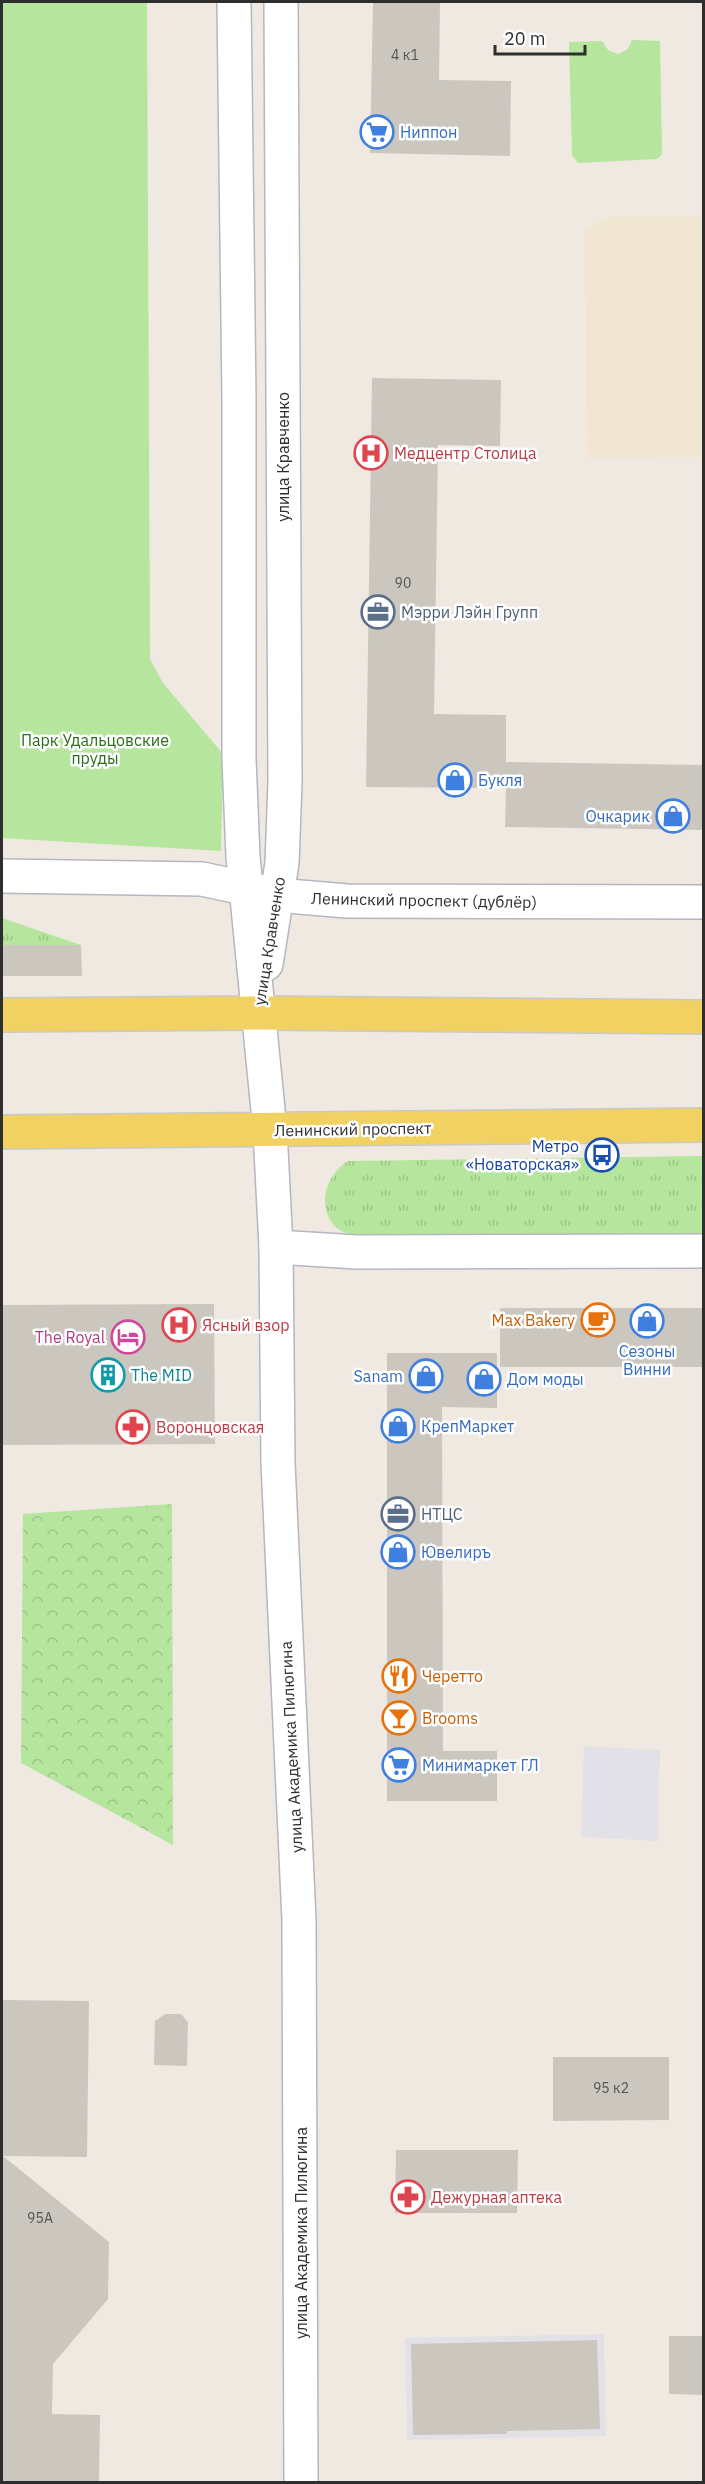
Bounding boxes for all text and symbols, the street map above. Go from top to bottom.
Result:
scale bar [495,18,585,56]
text: 20 m [504,27,546,50]
house number: 4 к1 [391,46,419,64]
supermarket icon: Ниппон [359,114,395,150]
place label: Ниппон [400,122,457,142]
street label: улица Кравченко [273,392,293,522]
hospital icon: Медцентр Столица [353,435,389,471]
place label: Медцентр Столица [394,443,537,463]
house number: 90 [395,574,411,592]
office icon: Мэрри Лэйн Групп [360,594,396,630]
place label: Мэрри Лэйн Групп [401,602,538,622]
park label: Парк Удальцовские пруды [21,730,169,768]
shop icon: Букля [437,762,473,798]
place label: Букля [478,770,522,790]
shop icon: Очкарик [655,798,691,834]
place label: Очкарик [585,806,650,826]
street label: улица Кравченко [249,875,289,1007]
street label: Ленинский проспект (дублёр) [311,888,537,912]
street label: Ленинский проспект [274,1118,432,1140]
place label: Метро «Новаторская» [466,1136,579,1174]
bus stop icon: Метро «Новаторская» [584,1137,620,1173]
cafe icon: Max Bakery [580,1302,616,1338]
shop icon: Сезоны Винни [629,1303,665,1339]
hospital icon: Ясный взор [161,1307,197,1343]
place label: Max Bakery [492,1310,575,1330]
place label: Ясный взор [202,1315,290,1335]
hotel icon: The Royal [110,1319,146,1355]
place label: The Royal [35,1327,105,1347]
place label: Сезоны Винни [619,1341,675,1379]
building icon: The MID [90,1357,126,1393]
shop icon: Sanam [408,1358,444,1394]
shop icon: Дом моды [466,1361,502,1397]
place label: The MID [131,1365,192,1385]
place label: Sanam [354,1366,403,1386]
place label: Дом моды [507,1369,584,1389]
shop icon: КрепМаркет [380,1408,416,1444]
pharmacy icon: Воронцовская [115,1409,151,1445]
place label: КрепМаркет [421,1416,515,1436]
place label: Воронцовская [156,1417,264,1437]
office icon: НТЦС [380,1496,416,1532]
place label: НТЦС [421,1504,463,1524]
shop icon: Ювелиръ [380,1534,416,1570]
place label: Ювелиръ [421,1542,491,1562]
street label: улица Академика Пилюгина [275,1640,307,1853]
restaurant icon: Черетто [381,1658,417,1694]
place label: Черетто [422,1666,483,1686]
bar icon: Brooms [381,1700,417,1736]
place label: Brooms [422,1708,478,1728]
supermarket icon: Минимаркет ГЛ [381,1747,417,1783]
place label: Минимаркет ГЛ [422,1755,539,1775]
house number: 95 к2 [593,2079,629,2097]
street label: улица Академика Пилюгина [291,2127,311,2339]
pharmacy icon: Дежурная аптека [390,2179,426,2215]
place label: Дежурная аптека [431,2187,562,2207]
house number: 95А [27,2209,53,2227]

